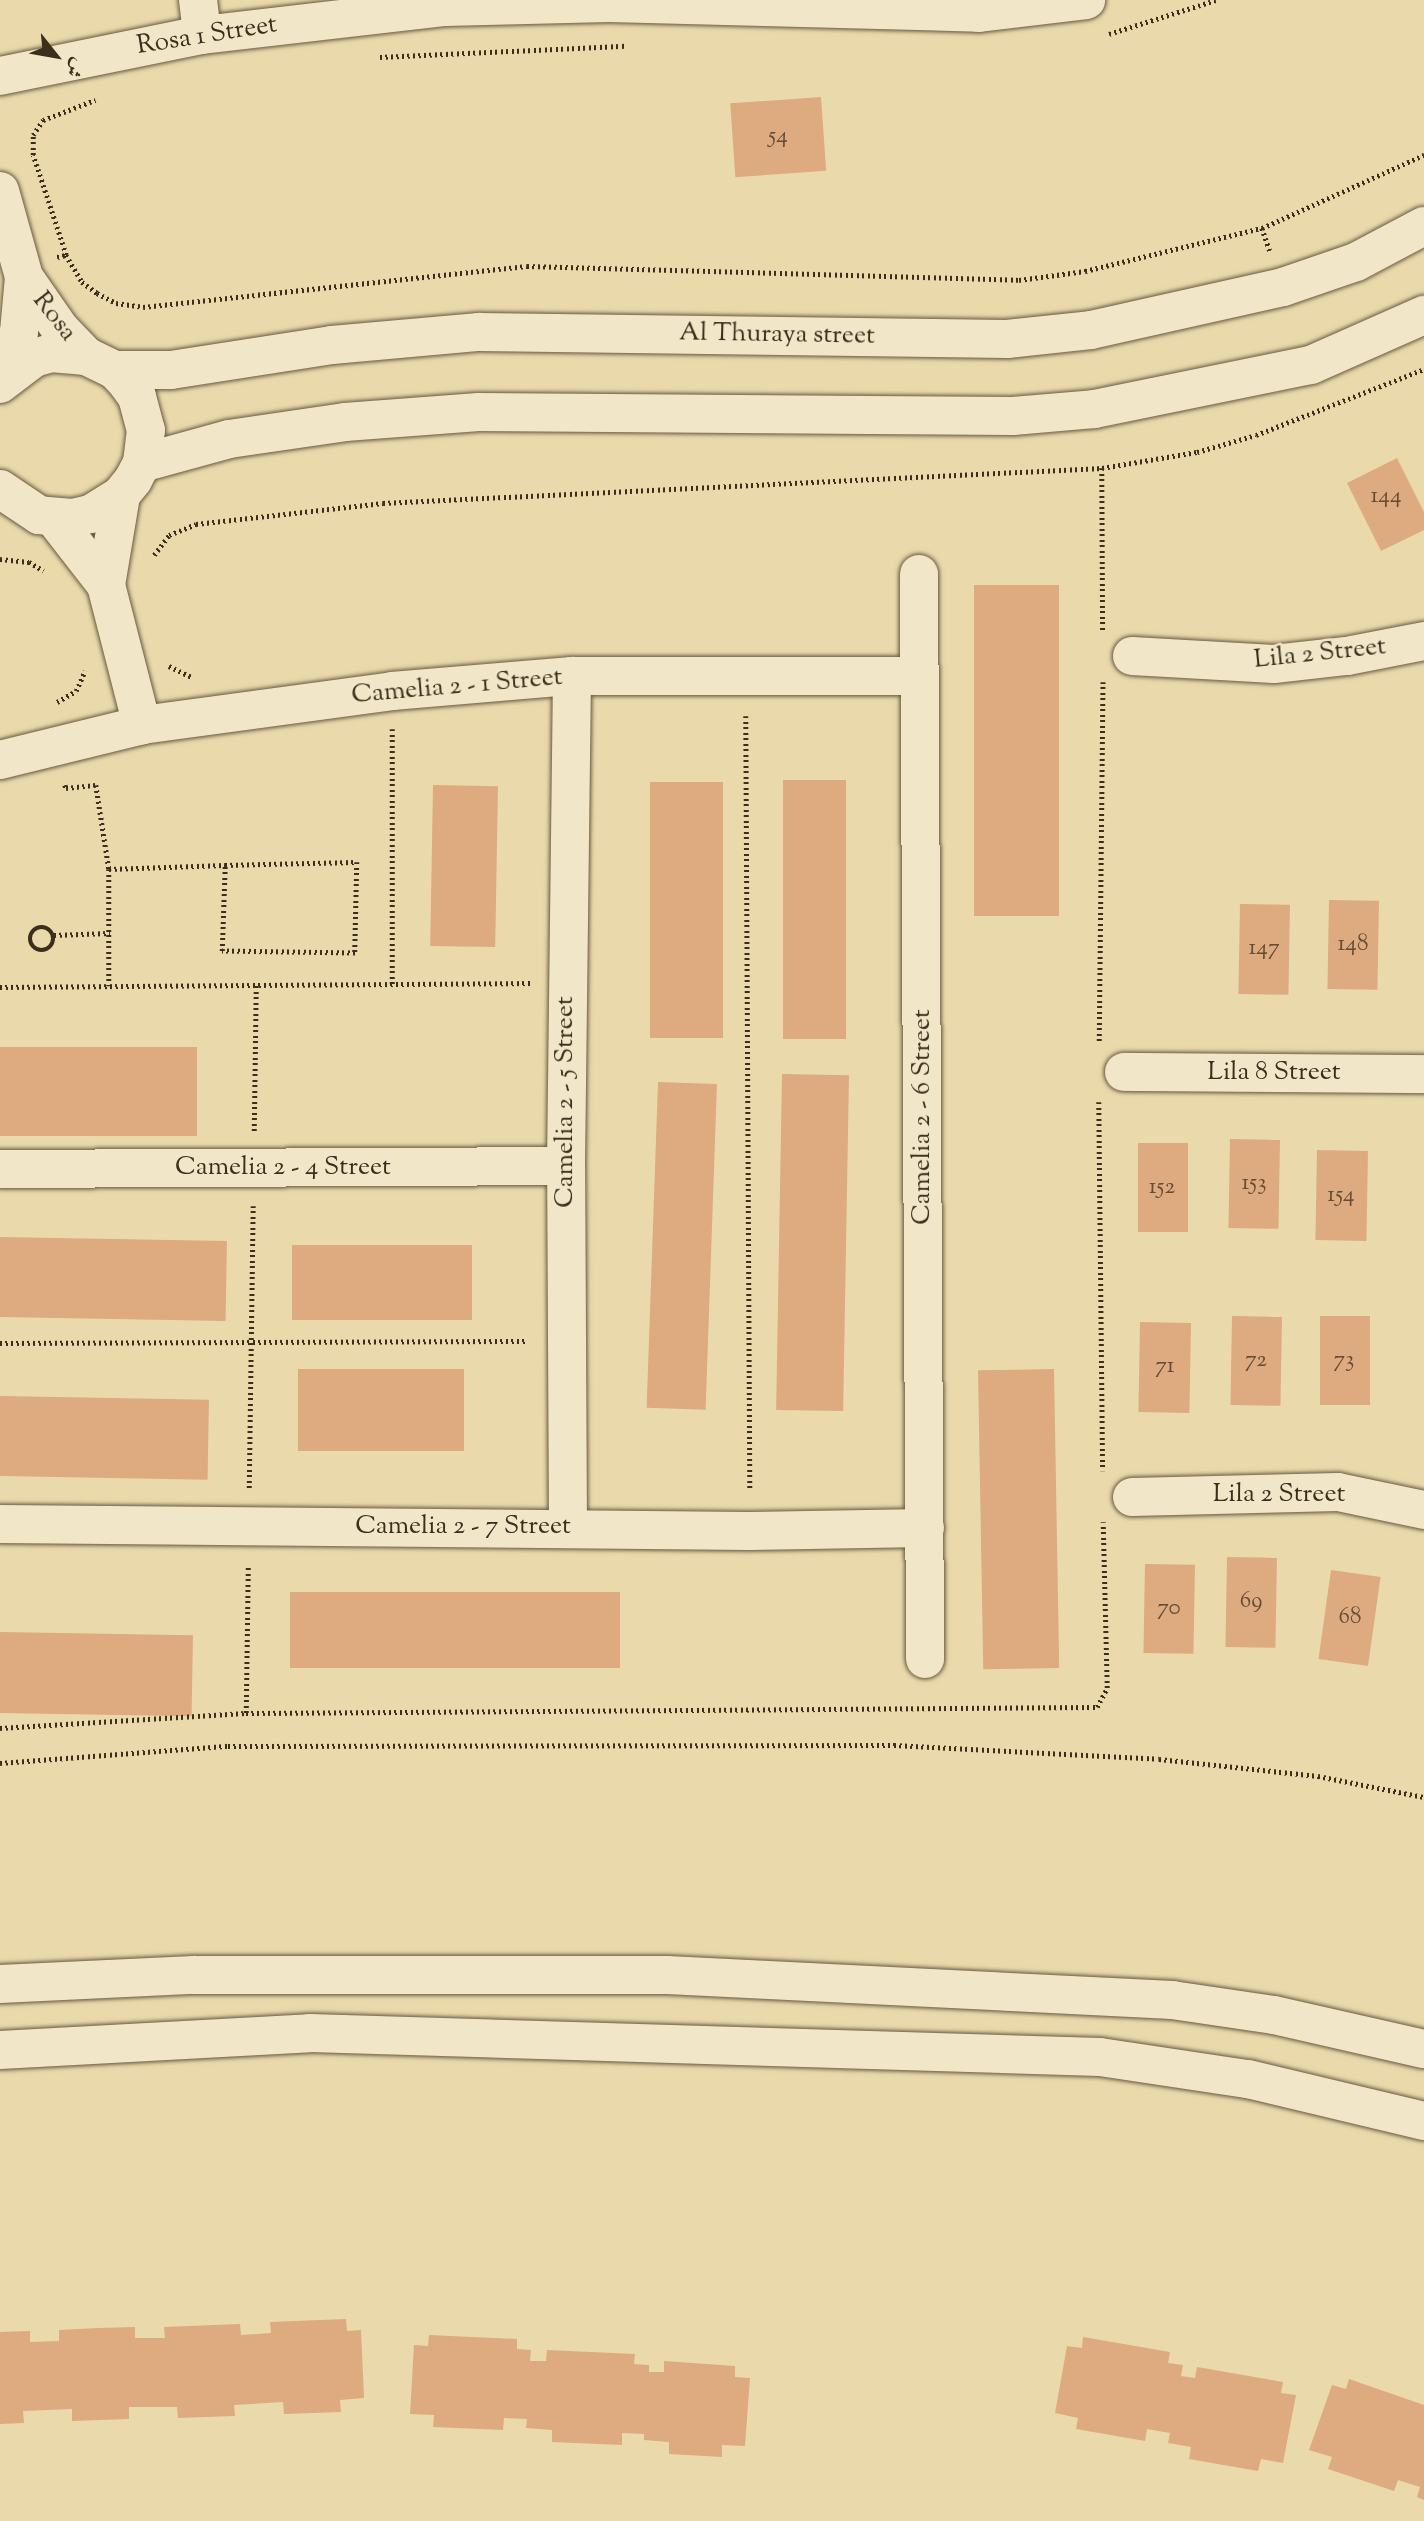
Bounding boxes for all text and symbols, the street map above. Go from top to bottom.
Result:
street label: Rosa 1 Street [135,10,279,62]
north arrow [21,21,91,91]
text: ش [58,52,91,82]
house number: 54 [768,123,788,151]
street label: Rosa [25,286,83,348]
street label: Al Thuraya street [679,318,875,352]
house number: 144 [1370,483,1402,511]
street label: Lila 2 Street [1252,632,1388,676]
street label: Camelia 2 - 1 Street [350,662,564,712]
house number: 148 [1338,931,1368,959]
house number: 147 [1249,935,1279,963]
street label: Camelia 2 - 5 Street [550,996,582,1208]
street label: Camelia 2 - 6 Street [907,1009,939,1225]
street label: Lila 8 Street [1207,1057,1341,1089]
street label: Camelia 2 - 4 Street [175,1152,391,1184]
house number: 153 [1242,1170,1266,1198]
house number: 152 [1149,1174,1175,1202]
house number: 154 [1327,1182,1355,1210]
house number: 72 [1245,1347,1267,1375]
house number: 73 [1334,1347,1354,1375]
house number: 71 [1155,1353,1175,1381]
street label: Lila 2 Street [1213,1479,1345,1511]
street label: Camelia 2 - 7 Street [355,1511,571,1543]
house number: 69 [1240,1588,1262,1616]
house number: 70 [1157,1595,1181,1623]
house number: 68 [1339,1604,1361,1632]

